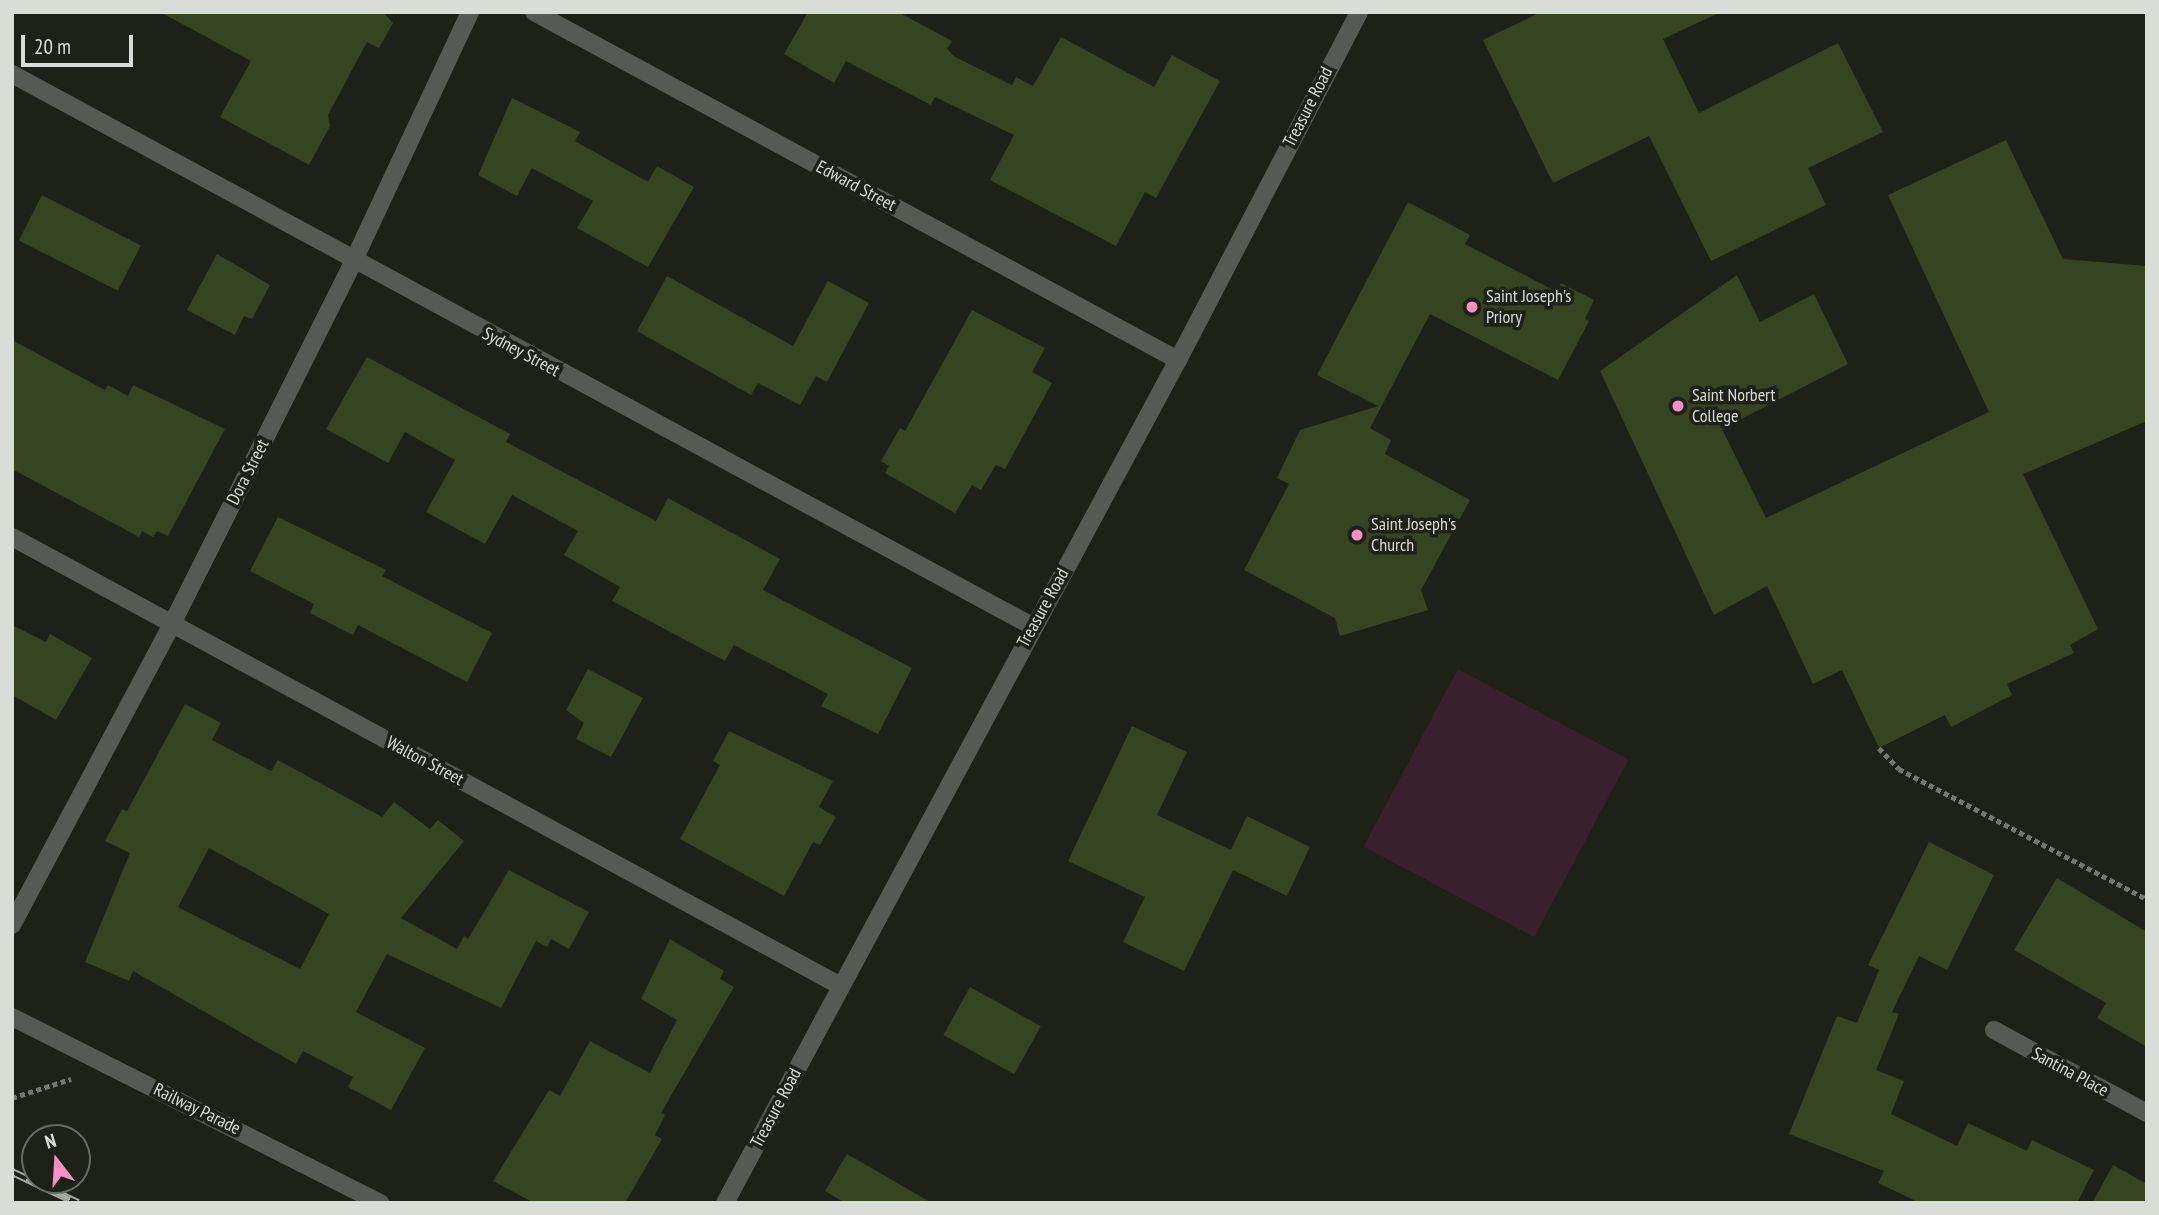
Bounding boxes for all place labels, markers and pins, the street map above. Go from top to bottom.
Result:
place label: Saint Joseph's Priory [1486,286,1571,328]
marker: Saint Joseph's Priory [1464,299,1480,315]
place label: Saint Norbert College [1692,385,1775,428]
marker: Saint Norbert College [1670,398,1686,414]
place label: Saint Joseph's Church [1371,514,1456,556]
marker: Saint Joseph's Church [1349,527,1365,543]

